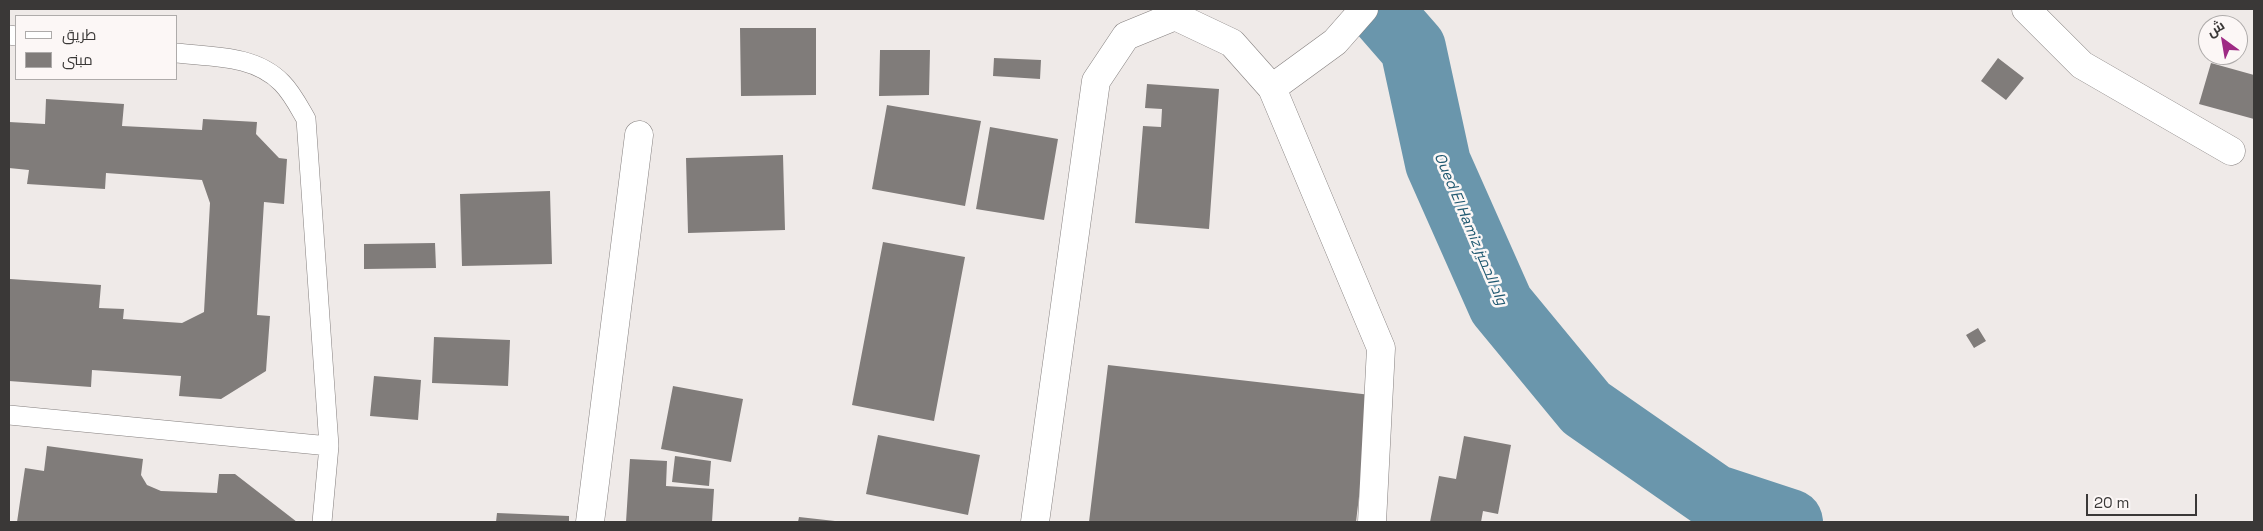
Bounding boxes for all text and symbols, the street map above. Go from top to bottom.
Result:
legend [15,15,178,80]
north arrow [2198,15,2248,65]
text: ش [2203,16,2228,41]
text: طريق [62,25,96,44]
text: مبنى [62,50,93,69]
water label: Oued El Hamiz واد الحميز [1430,150,1510,308]
scale bar [2088,484,2199,516]
text: 20 m [2094,493,2129,512]

